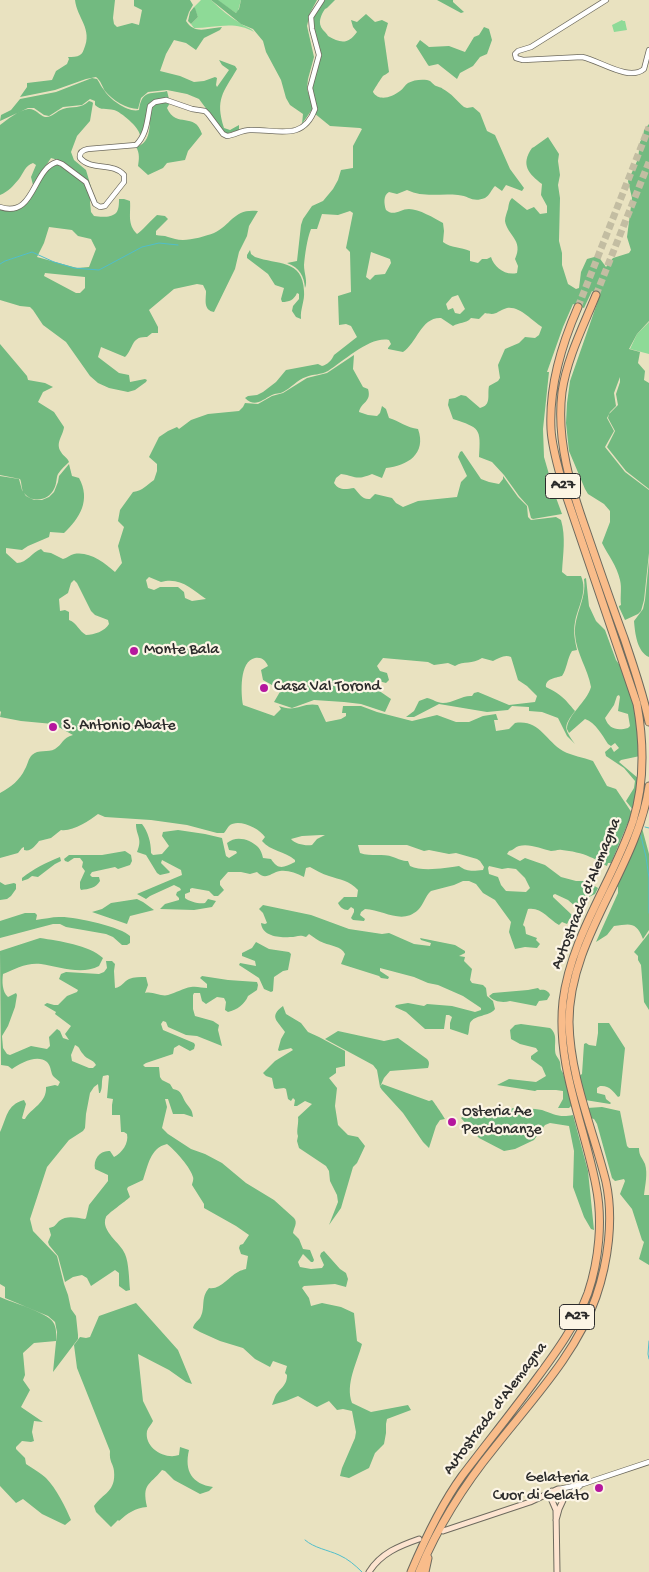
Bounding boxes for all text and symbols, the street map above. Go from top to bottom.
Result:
road number: A27 [546,474,580,498]
place label: Monte Bala [144,641,219,661]
marker: Monte Bala [128,645,140,657]
place label: Casa Val Torond [274,678,381,698]
marker: Casa Val Torond [258,682,270,694]
place label: S. Antonio Abate [63,717,176,737]
marker: S. Antonio Abate [47,721,59,733]
street label: Autostrada d'Alemagna [548,816,626,972]
place label: Osteria Ae Perdonanze [462,1103,542,1141]
marker: Osteria Ae Perdonanze [446,1116,458,1128]
road number: A27 [560,1304,594,1330]
street label: Autostrada d'Alemagna [440,1339,552,1479]
place label: Gelateria Cuor di Gelato [493,1469,589,1507]
marker: Gelateria Cuor di Gelato [593,1482,605,1494]

